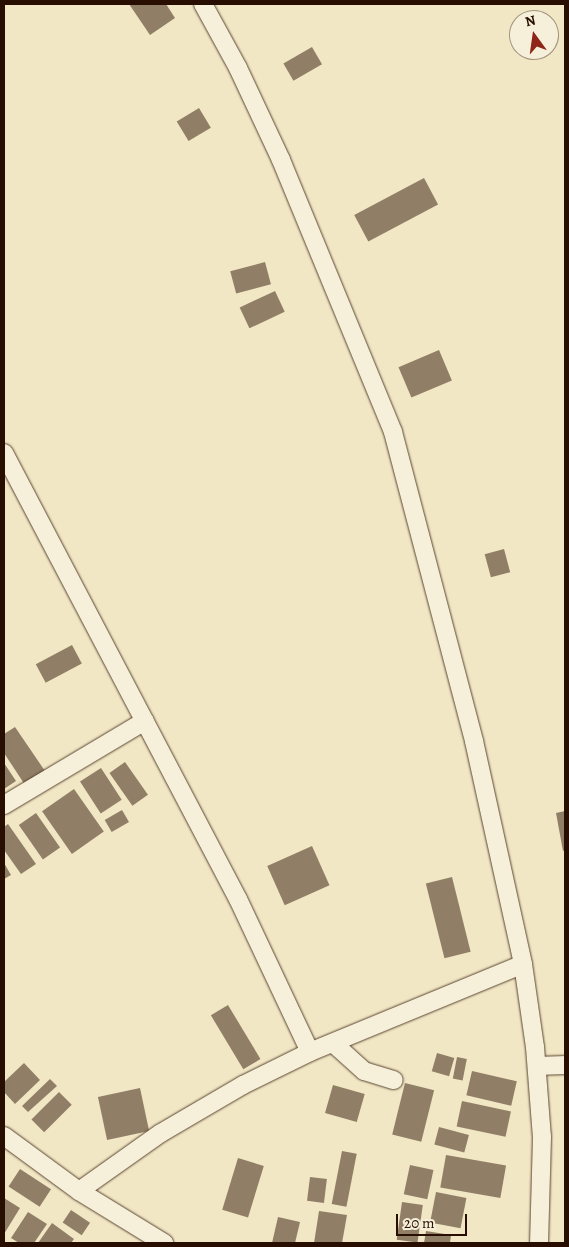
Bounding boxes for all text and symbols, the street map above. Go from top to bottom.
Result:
north arrow [509,10,559,60]
text: N [523,10,538,31]
scale bar [399,1204,470,1236]
text: 20 m [404,1213,435,1233]

